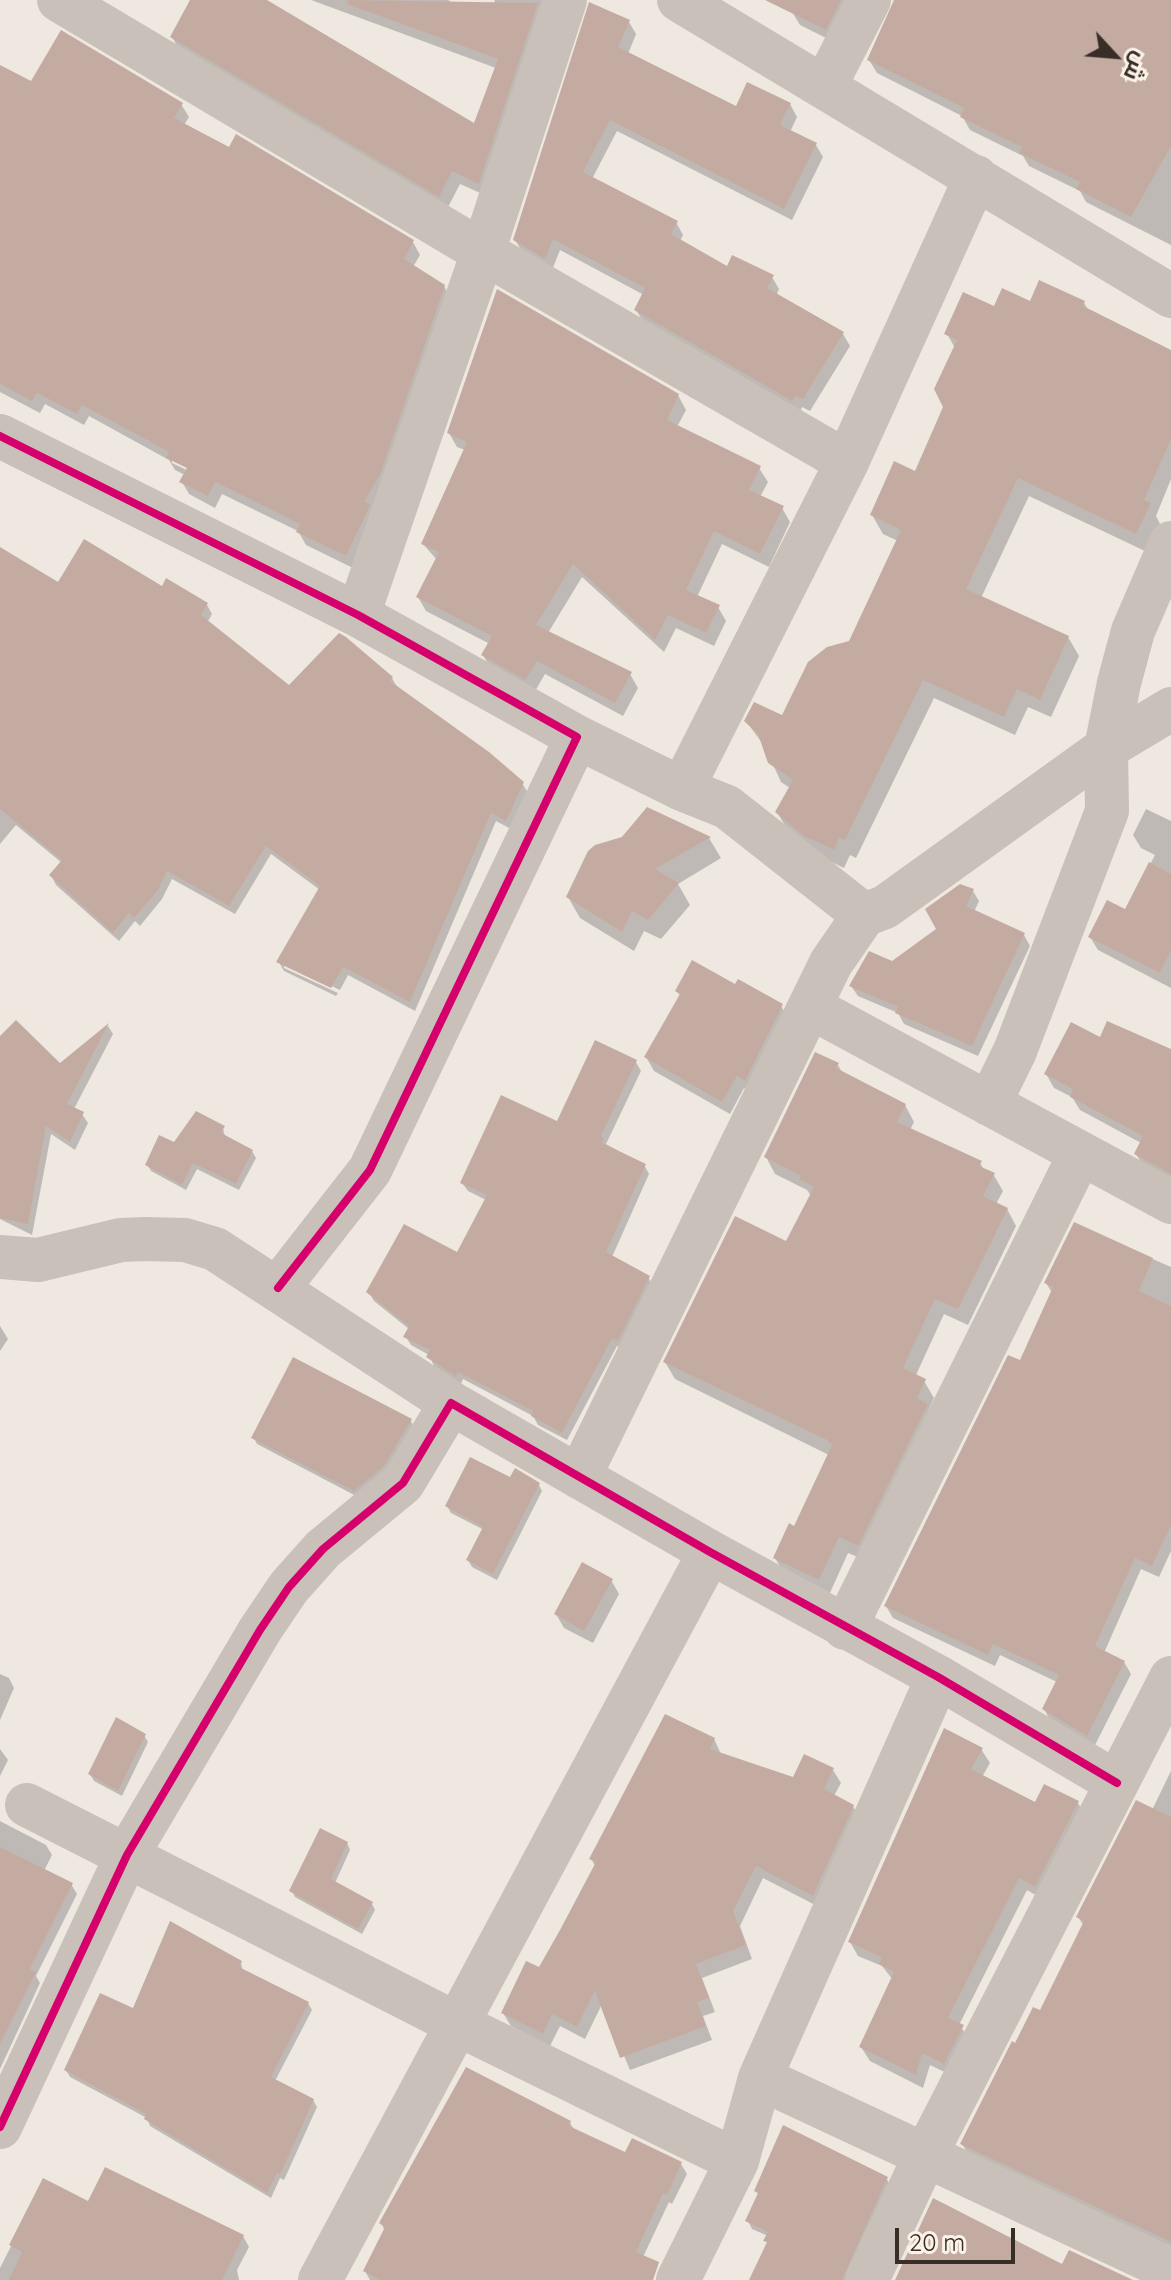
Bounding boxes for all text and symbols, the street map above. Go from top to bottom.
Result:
north arrow [1075,16,1155,96]
text: ش [1118,48,1155,85]
scale bar [899,2212,1019,2262]
text: 20 m [909,2227,965,2257]

